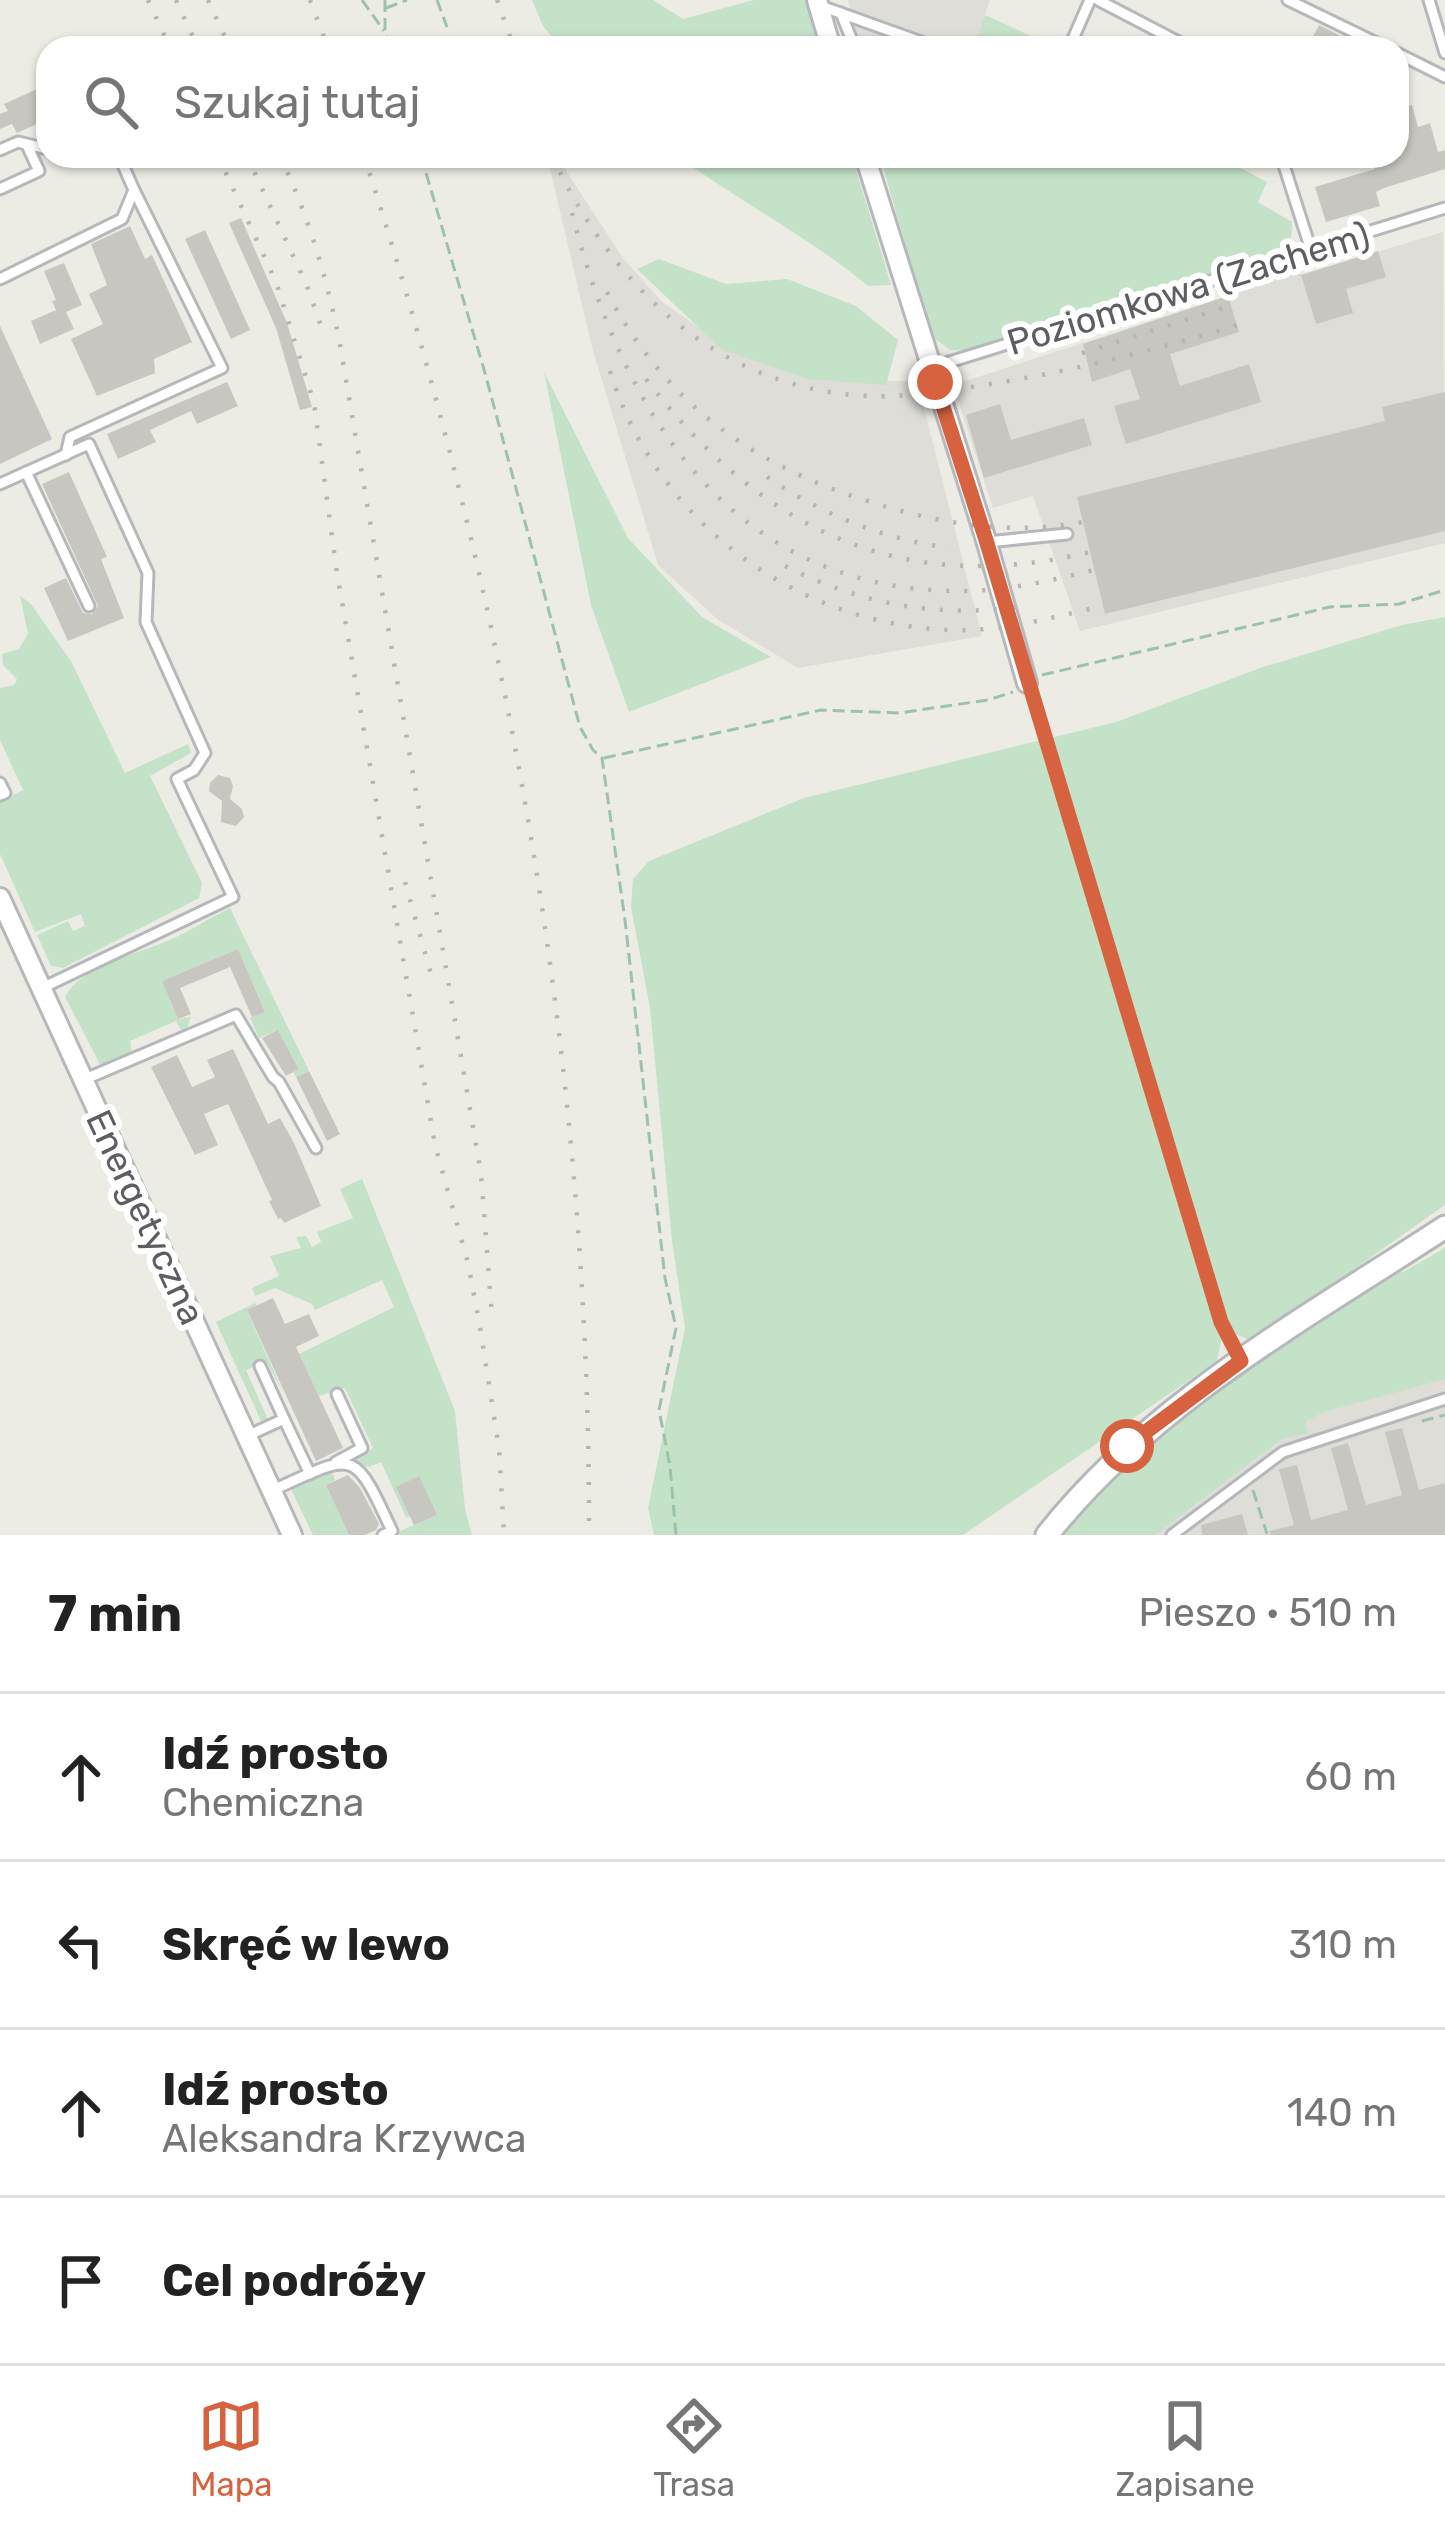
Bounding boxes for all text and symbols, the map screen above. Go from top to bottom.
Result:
search box [36,36,1409,168]
icon: search [78,69,144,135]
text: Szukaj tutaj [174,76,421,129]
street label: Poziomkowa (Zachem) [1002,213,1374,364]
route end [908,355,962,409]
street label: Energetyczna [77,1103,214,1331]
route start [1100,1419,1154,1473]
text: 7 min [48,1583,182,1644]
text: Pieszo · 510 m [1139,1590,1397,1636]
text: Idź prosto [162,1727,389,1780]
icon: ahead [48,1744,114,1810]
text: 60 m [1304,1754,1397,1800]
text: Chemiczna [162,1780,364,1826]
icon: left [48,1912,114,1978]
text: Skręć w lewo [162,1918,450,1971]
text: 310 m [1289,1922,1397,1968]
text: Idź prosto [162,2063,389,2116]
icon: ahead [48,2080,114,2146]
text: 140 m [1287,2090,1397,2136]
text: Aleksandra Krzywca [162,2116,526,2162]
icon: arrive [48,2248,114,2314]
text: Cel podróży [162,2254,426,2307]
tab: Mapa [190,2393,273,2504]
tab: Trasa [653,2393,735,2504]
tab: Zapisane [1116,2393,1255,2504]

